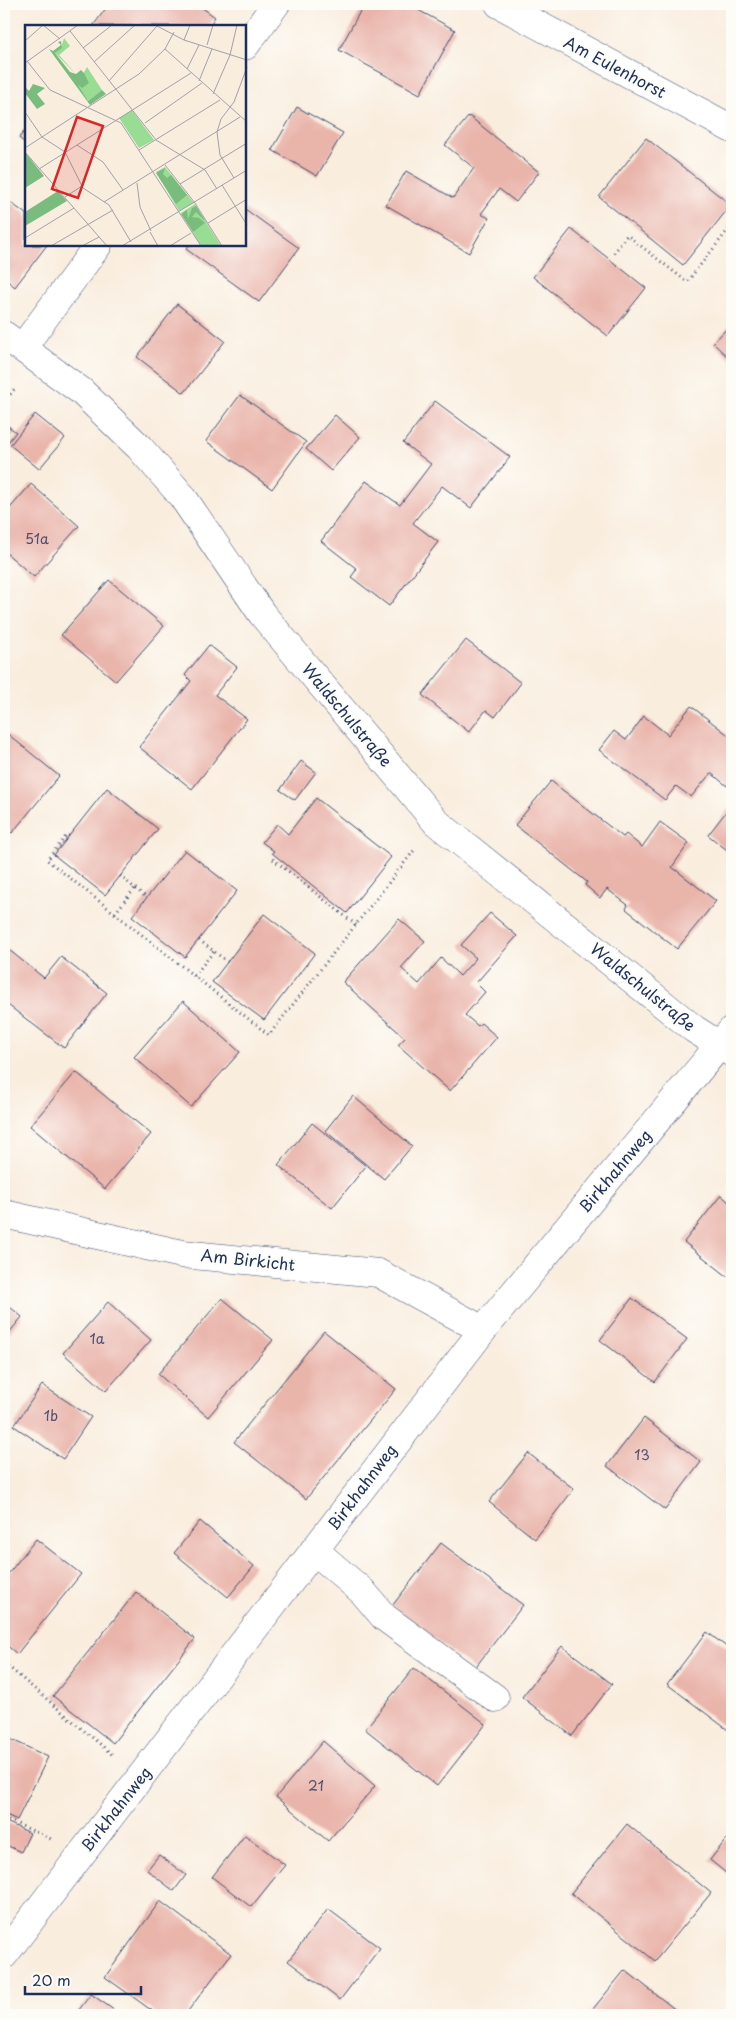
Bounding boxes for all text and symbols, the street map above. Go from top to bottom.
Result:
inset map [25,25,246,246]
street label: Am Eulenhorst [560,29,671,103]
house number: 51a [25,528,49,549]
street label: Waldschulstraße [297,657,398,772]
street label: Waldschulstraße [586,936,701,1036]
street label: Birkhahnweg [572,1123,656,1217]
street label: Am Birkicht [200,1242,297,1276]
house number: 1a [90,1328,105,1349]
house number: 1b [44,1405,58,1426]
street label: Birkhahnweg [321,1438,402,1534]
house number: 13 [634,1444,650,1465]
street label: Birkhahnweg [74,1761,156,1856]
house number: 21 [308,1775,324,1796]
scale bar [25,1964,141,1996]
text: 20 m [32,1968,71,1991]

